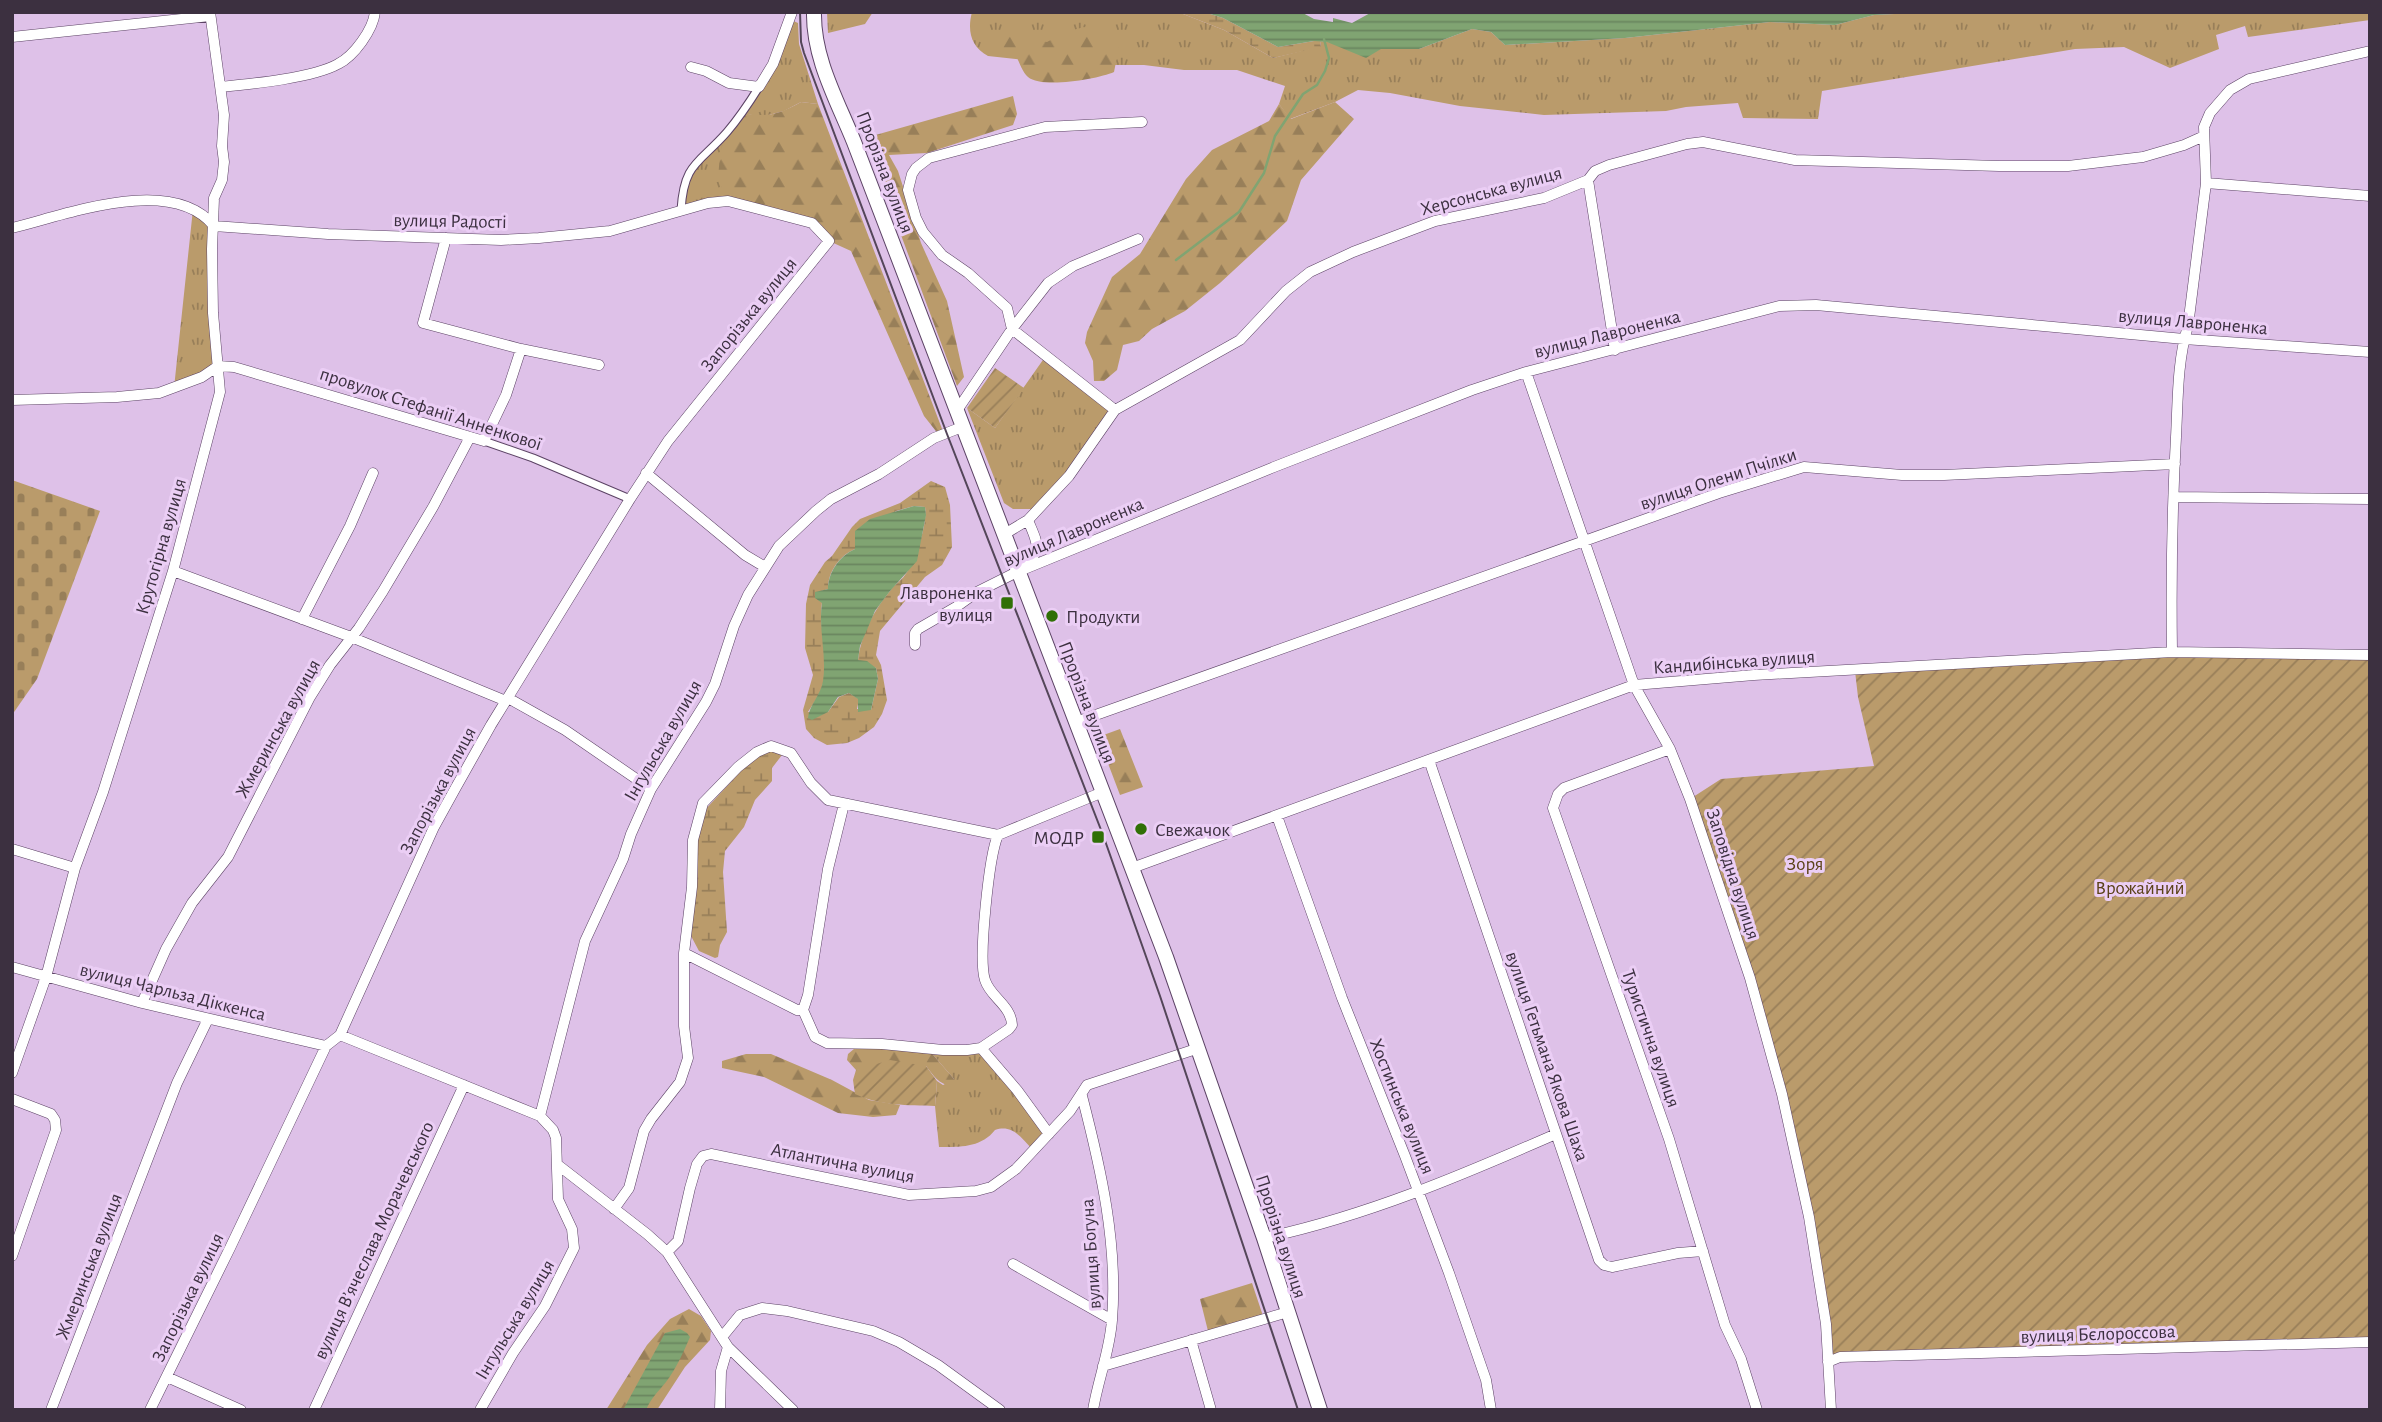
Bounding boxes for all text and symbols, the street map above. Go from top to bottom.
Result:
street label: Прорізна вулиця [853,109,917,236]
street label: Херсонська вулиця [1419,163,1564,219]
street label: вулиця Радості [393,211,507,232]
street label: Запорізька вулиця [697,254,801,376]
street label: вулиця Лавроненка [2117,306,2269,339]
street label: вулиця Лавроненка [1532,307,1683,362]
street label: провулок Стефанії Анненкової [317,365,544,454]
street label: вулиця Олени Пчілки [1638,445,1799,514]
street label: Крутогірна вулиця [133,476,190,617]
street label: вулиця Лавроненка [1001,494,1147,570]
place label: Лавроненка вулиця [900,584,993,625]
marker: Лавроненка вулиця [999,595,1015,611]
marker: Продукти [1044,608,1060,624]
place label: Продукти [1066,608,1140,627]
street label: Прорізна вулиця [1055,639,1119,766]
street label: Кандибінська вулиця [1653,647,1816,678]
street label: Жмеринська вулиця [232,656,324,801]
street label: Інгульська вулиця [621,677,706,804]
street label: Запорізька вулиця [397,724,480,857]
street label: Заповідна вулиця [1703,807,1763,942]
marker: Свежачок [1133,821,1149,837]
place label: Свежачок [1155,821,1230,840]
place label: МОДР [1033,829,1084,848]
marker: МОДР [1090,829,1106,845]
park label: Зоря [1787,855,1823,874]
park label: Врожайний [2095,879,2185,898]
street label: вулиця Гетьмана Якова Шаха [1502,949,1592,1164]
street label: вулиця Чарльза Діккенса [78,960,268,1025]
street label: Туристична вулиця [1618,967,1683,1110]
street label: Хостинська вулиця [1366,1036,1437,1177]
street label: вулиця В’ячеслава Морачевського [311,1119,438,1362]
street label: Атлантична вулиця [769,1140,916,1187]
street label: Прорізна вулиця [1252,1172,1310,1301]
street label: Жмеринська вулиця [53,1191,126,1342]
street label: вулиця Богуна [1078,1198,1105,1310]
street label: Запорізька вулиця [149,1230,228,1365]
street label: Інгульська вулиця [472,1257,558,1383]
street label: вулиця Бєлороссова [2020,1322,2176,1347]

